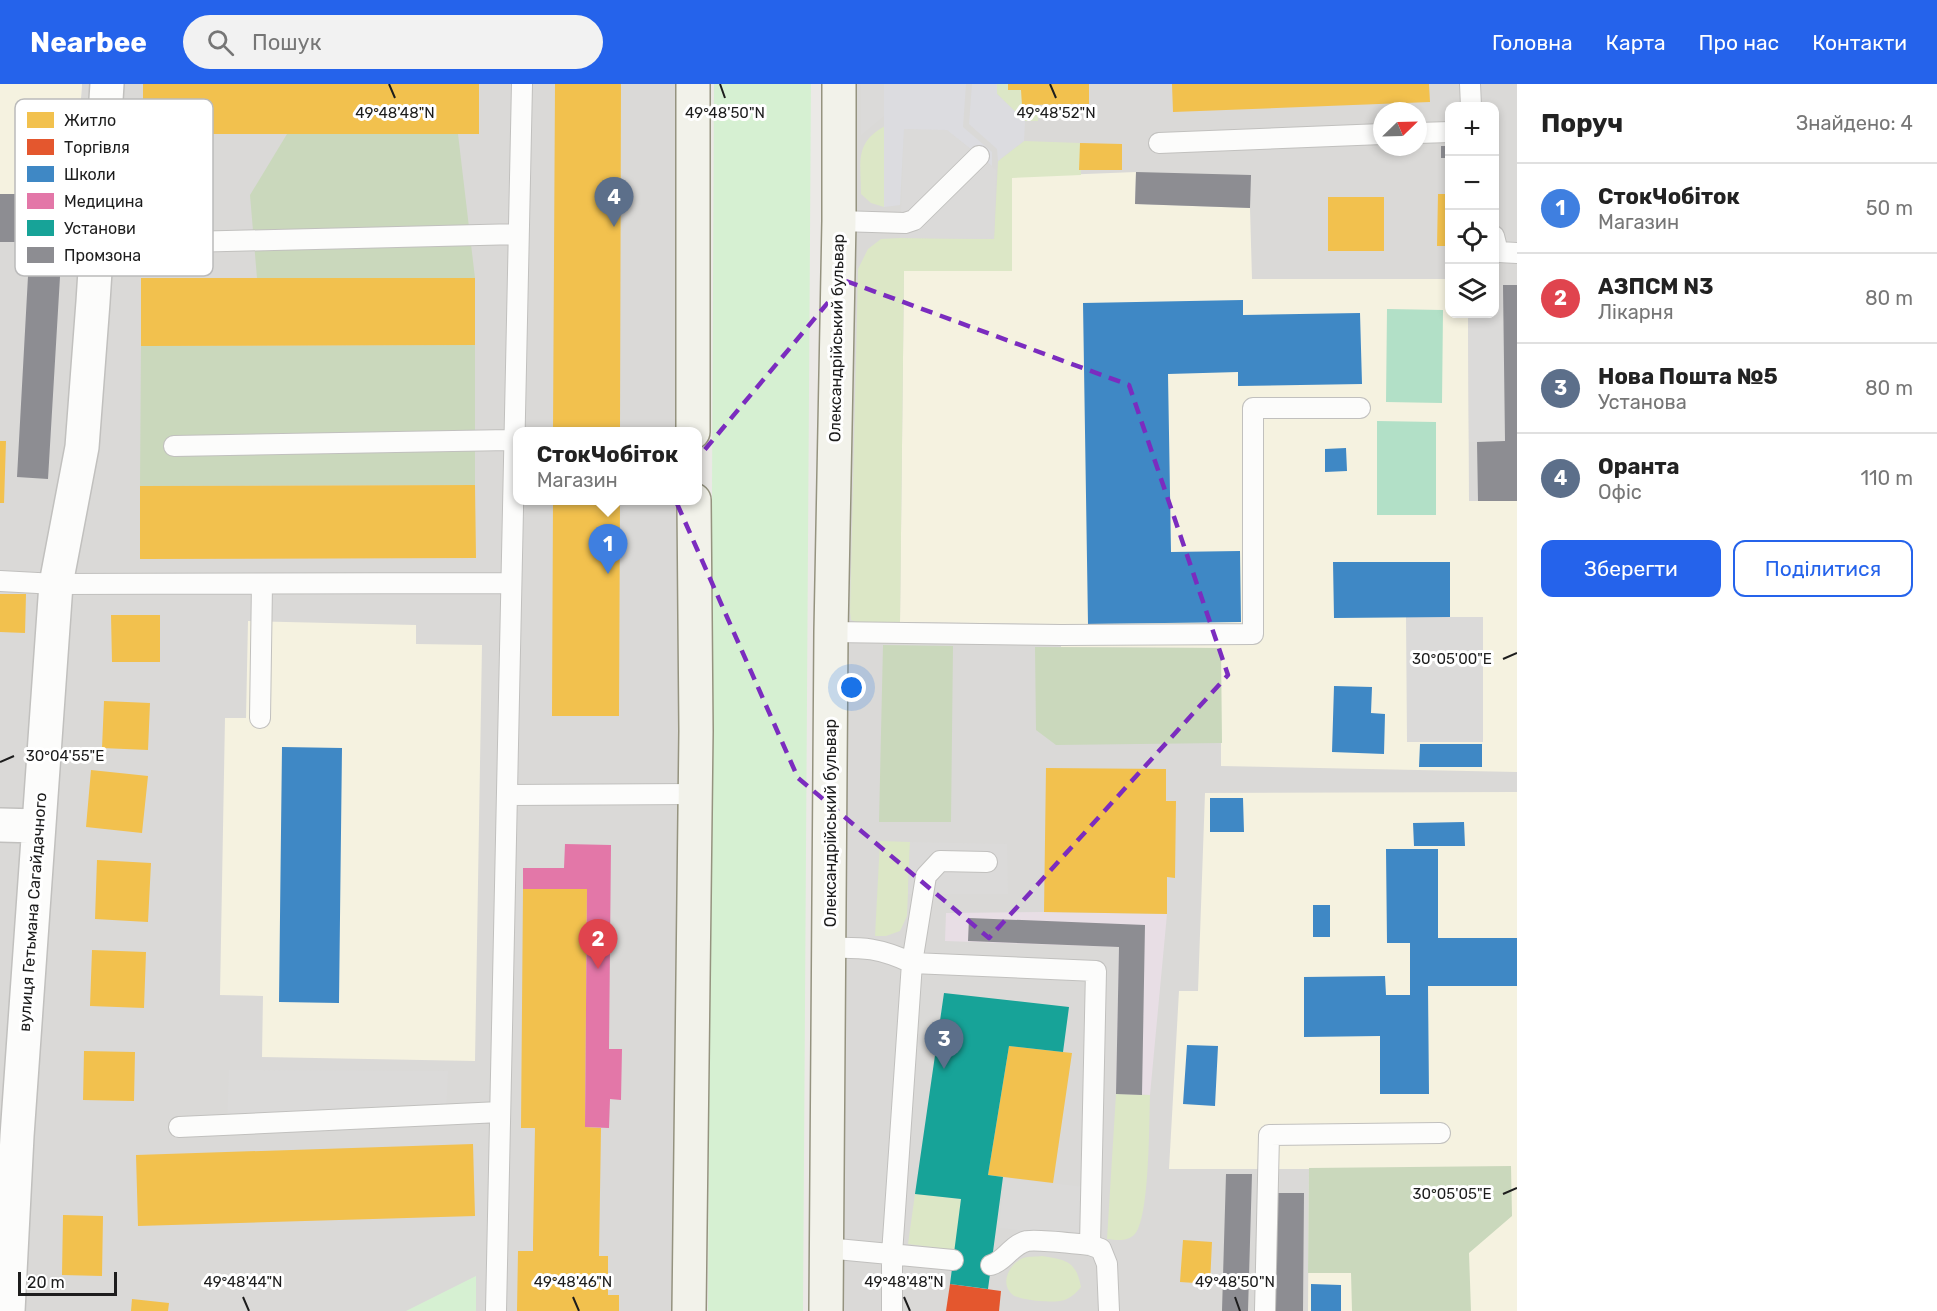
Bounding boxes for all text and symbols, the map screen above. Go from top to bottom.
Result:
search box [183,15,603,69]
text: Nearbee [30,26,147,59]
icon: search [204,26,237,59]
text: Пошук [252,29,321,56]
text: Головна [1492,30,1573,55]
text: Карта [1606,30,1666,55]
text: Про нас [1699,30,1779,55]
text: Контакти [1812,30,1907,55]
legend [15,99,213,276]
north arrow [1373,102,1427,156]
map controls [1445,102,1499,318]
button: + [1445,102,1499,156]
text: 49°48'48"N [355,104,435,122]
text: 49°48'50"N [685,104,765,122]
text: 49°48'52"N [1016,104,1096,122]
text: Поруч [1541,108,1623,139]
text: Житло [64,111,116,130]
text: Знайдено: 4 [1796,111,1913,135]
text: Торгівля [64,138,130,157]
button: − [1445,156,1499,210]
text: Школи [64,165,116,184]
pin: 4 [594,178,634,227]
text: СтокЧобіток [1598,183,1740,210]
text: Медицина [64,192,143,211]
text: 1 [1556,196,1565,220]
text: 50 m [1866,196,1913,220]
button: locate [1445,210,1499,264]
text: Магазин [1598,210,1679,234]
text: Установи [64,219,136,238]
street label: Олександрійський бульвар [825,234,848,442]
text: Промзона [64,246,141,265]
button: layers [1445,264,1499,318]
text: АЗПСМ N3 [1598,273,1714,300]
text: 2 [1554,286,1567,310]
text: 80 m [1865,286,1913,310]
text: Лікарня [1598,300,1674,324]
text: Нова Пошта №5 [1598,363,1778,390]
text: 3 [1554,376,1567,400]
text: 80 m [1865,376,1913,400]
text: Установа [1598,390,1687,414]
popup [513,427,702,505]
text: СтокЧобіток [537,441,678,468]
text: Оранта [1598,453,1680,480]
text: 4 [1554,466,1567,490]
text: 110 m [1861,466,1913,490]
text: Магазин [537,468,618,492]
text: Офіс [1598,480,1642,504]
pin: 1 [588,524,628,574]
button: Зберегти [1541,540,1721,597]
button: Поділитися [1733,540,1913,597]
text: 30°05'00"E [1412,650,1492,668]
your location [837,673,866,702]
street label: Олександрійський бульвар [821,719,840,927]
text: 30°04'55"E [26,747,104,765]
street label: вулиця Гетьмана Сагайдачного [15,792,50,1032]
pin: 2 [578,920,618,969]
pin: 3 [924,1020,964,1069]
text: 30°05'05"E [1412,1185,1492,1203]
scale bar [18,1269,117,1296]
text: 20 m [27,1273,65,1292]
text: 49°48'44"N [204,1273,282,1291]
text: 49°48'46"N [534,1273,612,1291]
text: 49°48'48"N [864,1273,944,1291]
text: 49°48'50"N [1195,1273,1275,1291]

